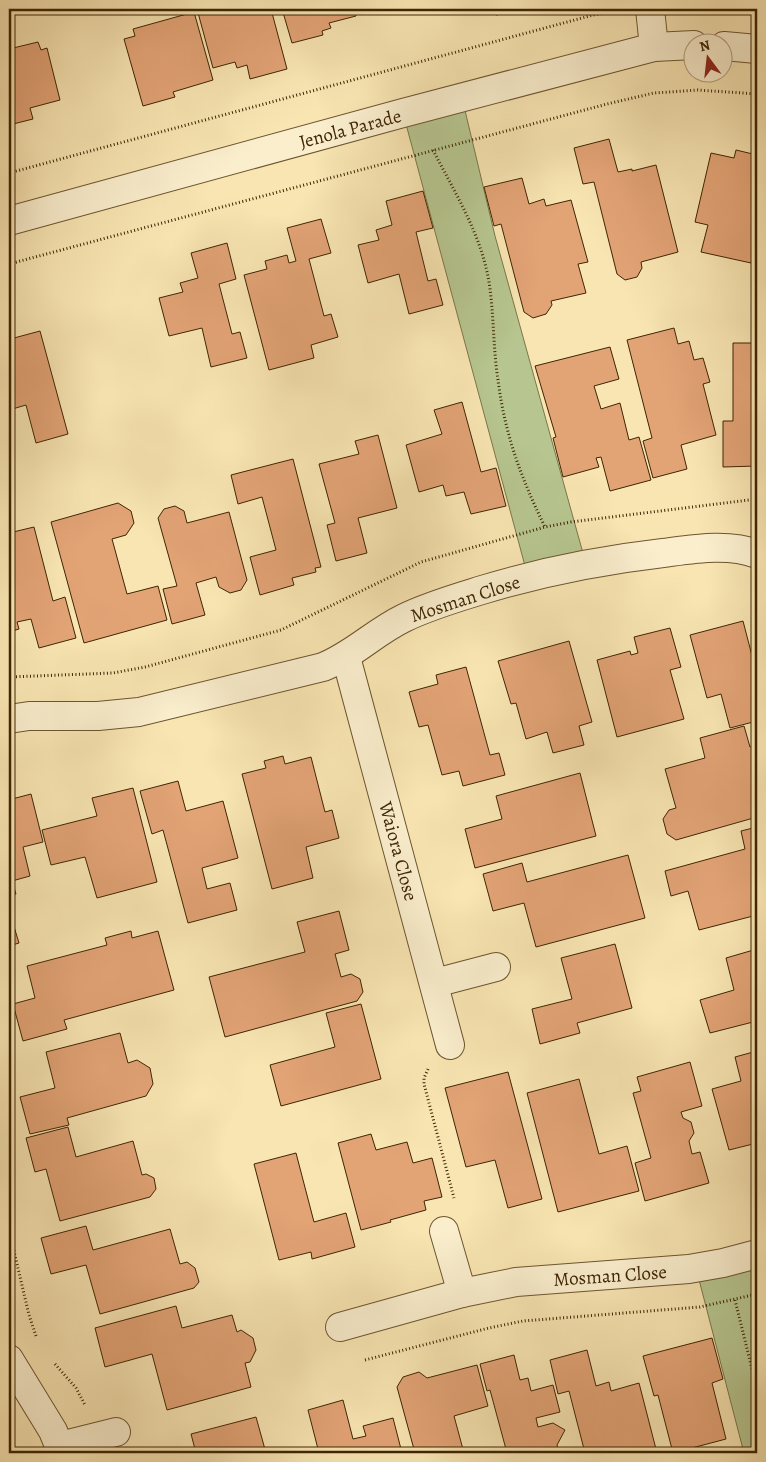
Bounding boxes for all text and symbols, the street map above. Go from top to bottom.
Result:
north arrow [684,32,734,82]
text: N [697,35,712,56]
street label: Jenola Parade [296,103,404,155]
street label: Mosman Close [407,569,523,629]
street label: Waiora Close [372,798,424,904]
street label: Mosman Close [552,1259,668,1293]

